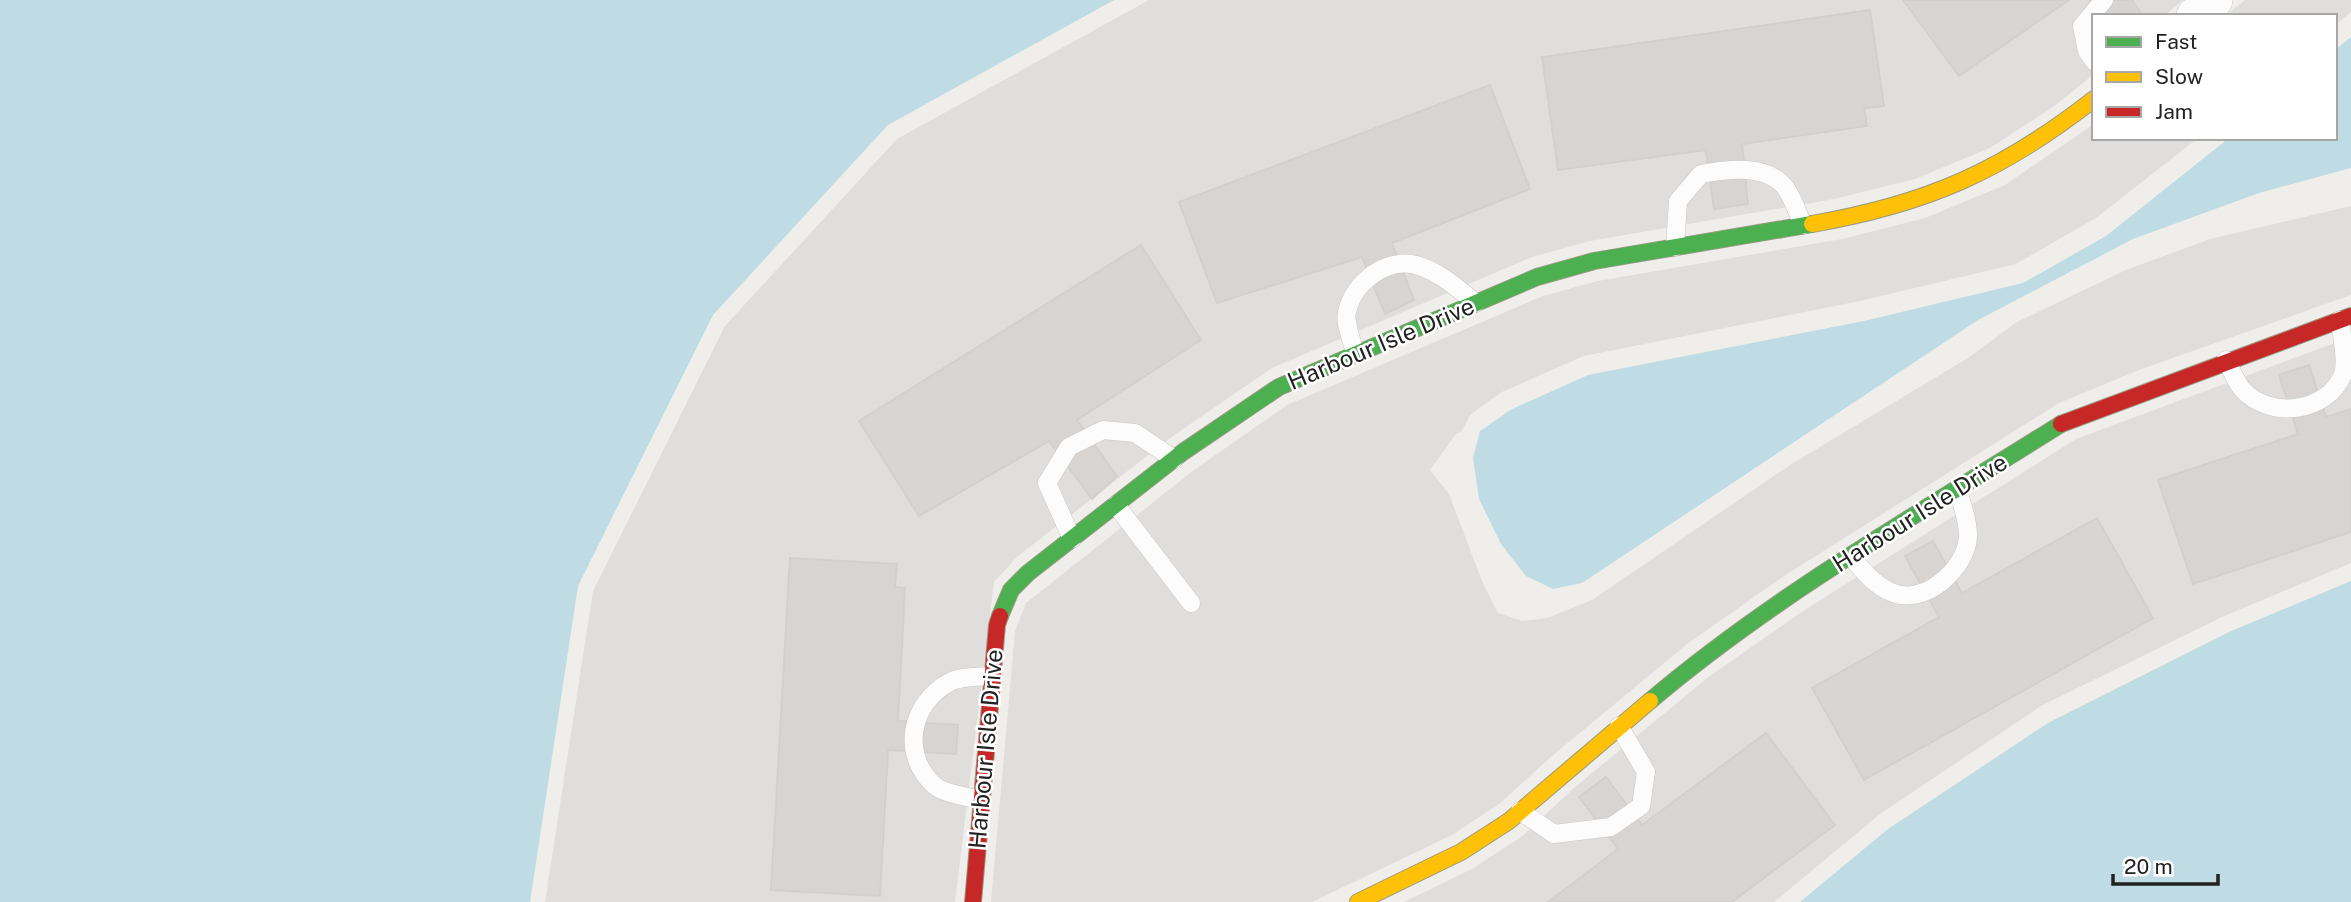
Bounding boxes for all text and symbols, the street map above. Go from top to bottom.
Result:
legend [2092,14,2337,140]
text: Fast [2155,29,2197,54]
text: Slow [2155,64,2203,89]
text: Jam [2155,99,2193,124]
street label: Harbour Isle Drive [1283,291,1478,395]
street label: Harbour Isle Drive [1827,447,2012,577]
street label: Harbour Isle Drive [962,648,1008,850]
scale bar [2113,842,2218,886]
text: 20 m [2124,854,2173,879]

